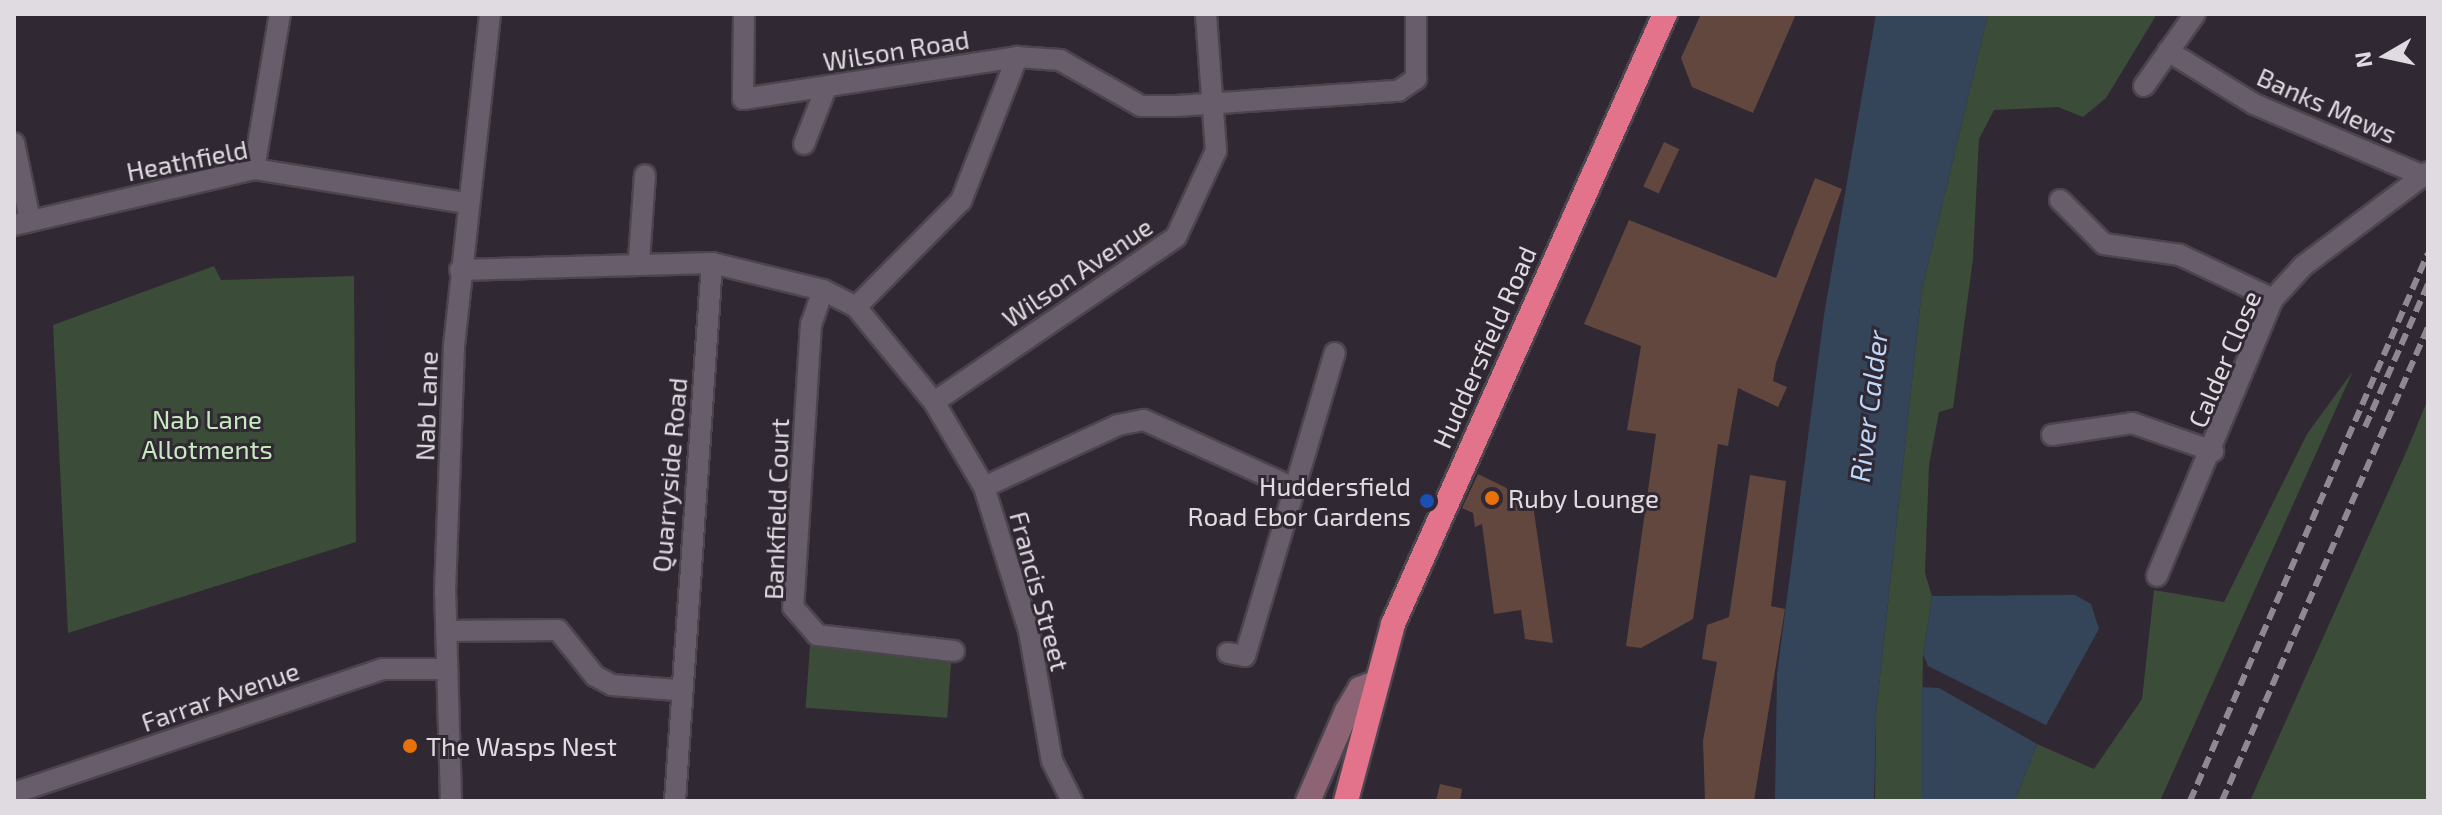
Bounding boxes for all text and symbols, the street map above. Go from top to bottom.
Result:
north arrow [2346,16,2426,96]
street label: Wilson Road [821,23,971,77]
text: N [2348,50,2376,70]
street label: Banks Mews [2253,60,2401,150]
street label: Heathfield [124,133,250,187]
street label: Wilson Avenue [996,210,1158,334]
street label: Huddersfield Road [1425,241,1543,453]
street label: Calder Close [2181,286,2267,432]
water label: River Calder [1842,328,1894,484]
street label: Nab Lane [408,351,444,461]
street label: Quarryside Road [645,376,693,574]
park label: Nab Lane Allotments [141,403,273,464]
street label: Bankfield Court [757,418,795,600]
place label: Huddersfield Road Ebor Gardens [1187,470,1411,532]
place label: Ruby Lounge [1508,482,1660,514]
marker: Ruby Lounge [1483,489,1501,507]
marker: Huddersfield Road Ebor Gardens [1418,492,1436,510]
street label: Francis Street [1004,508,1076,674]
street label: Farrar Avenue [136,654,304,738]
place label: The Wasps Nest [426,730,617,762]
marker: The Wasps Nest [401,737,419,755]

